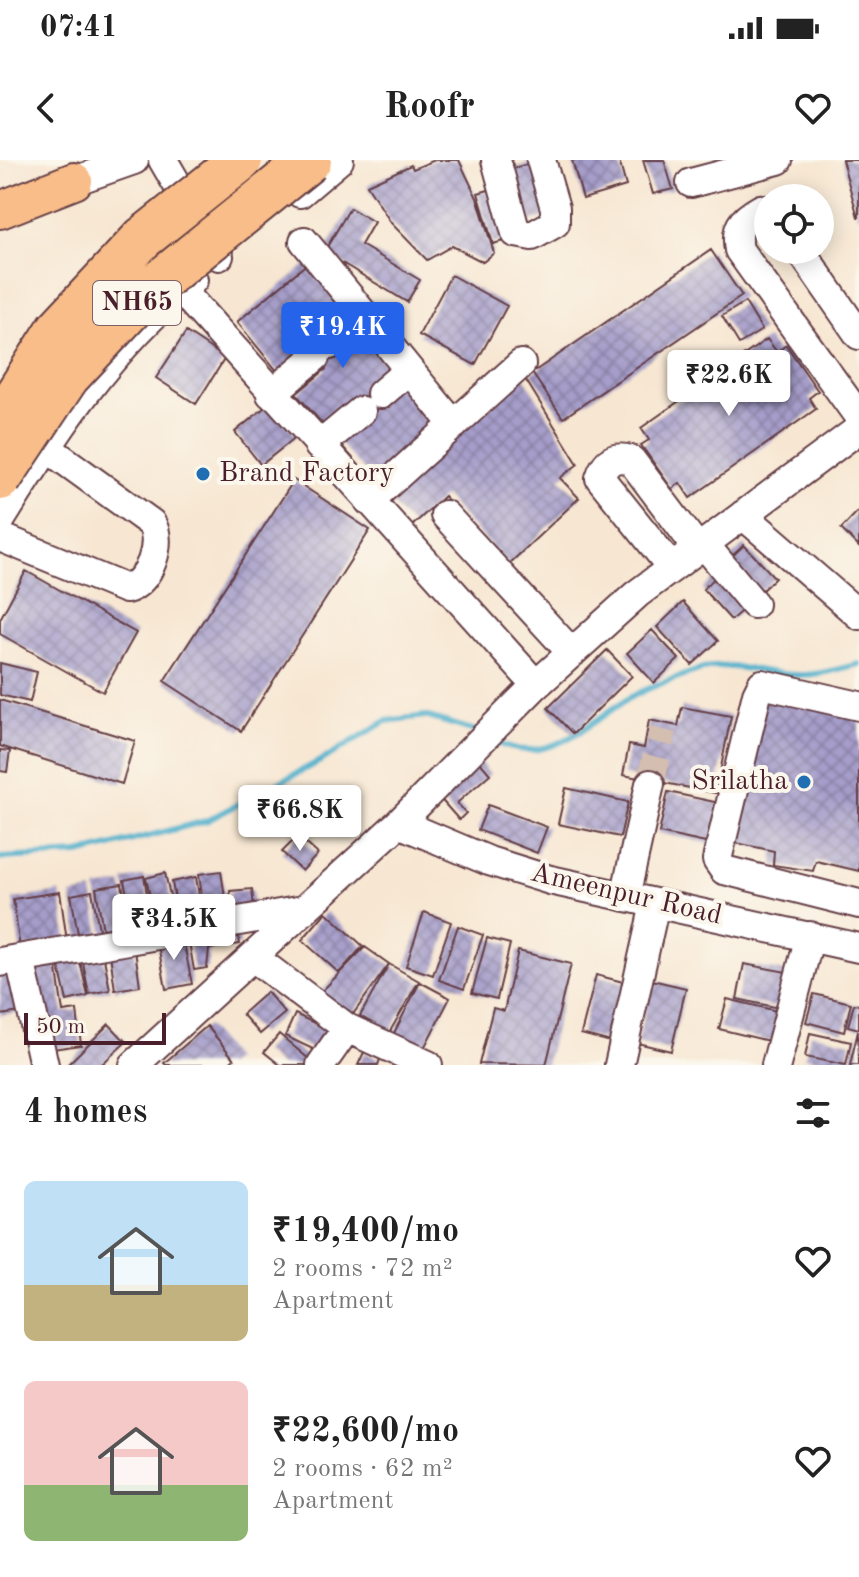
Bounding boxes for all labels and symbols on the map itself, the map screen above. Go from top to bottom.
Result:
road number: NH65 [93,281,181,325]
pin: ₹19.4K [278,302,408,370]
pin: ₹22.6K [664,350,794,418]
place label: Brand Factory [219,460,395,488]
marker: Brand Factory [194,465,212,483]
place label: Srilatha [691,768,788,796]
marker: Srilatha [795,773,813,791]
pin: ₹66.8K [235,785,365,853]
street label: Ameenpur Road [528,859,724,931]
pin: ₹34.5K [109,894,239,962]
scale bar [24,1009,166,1045]

